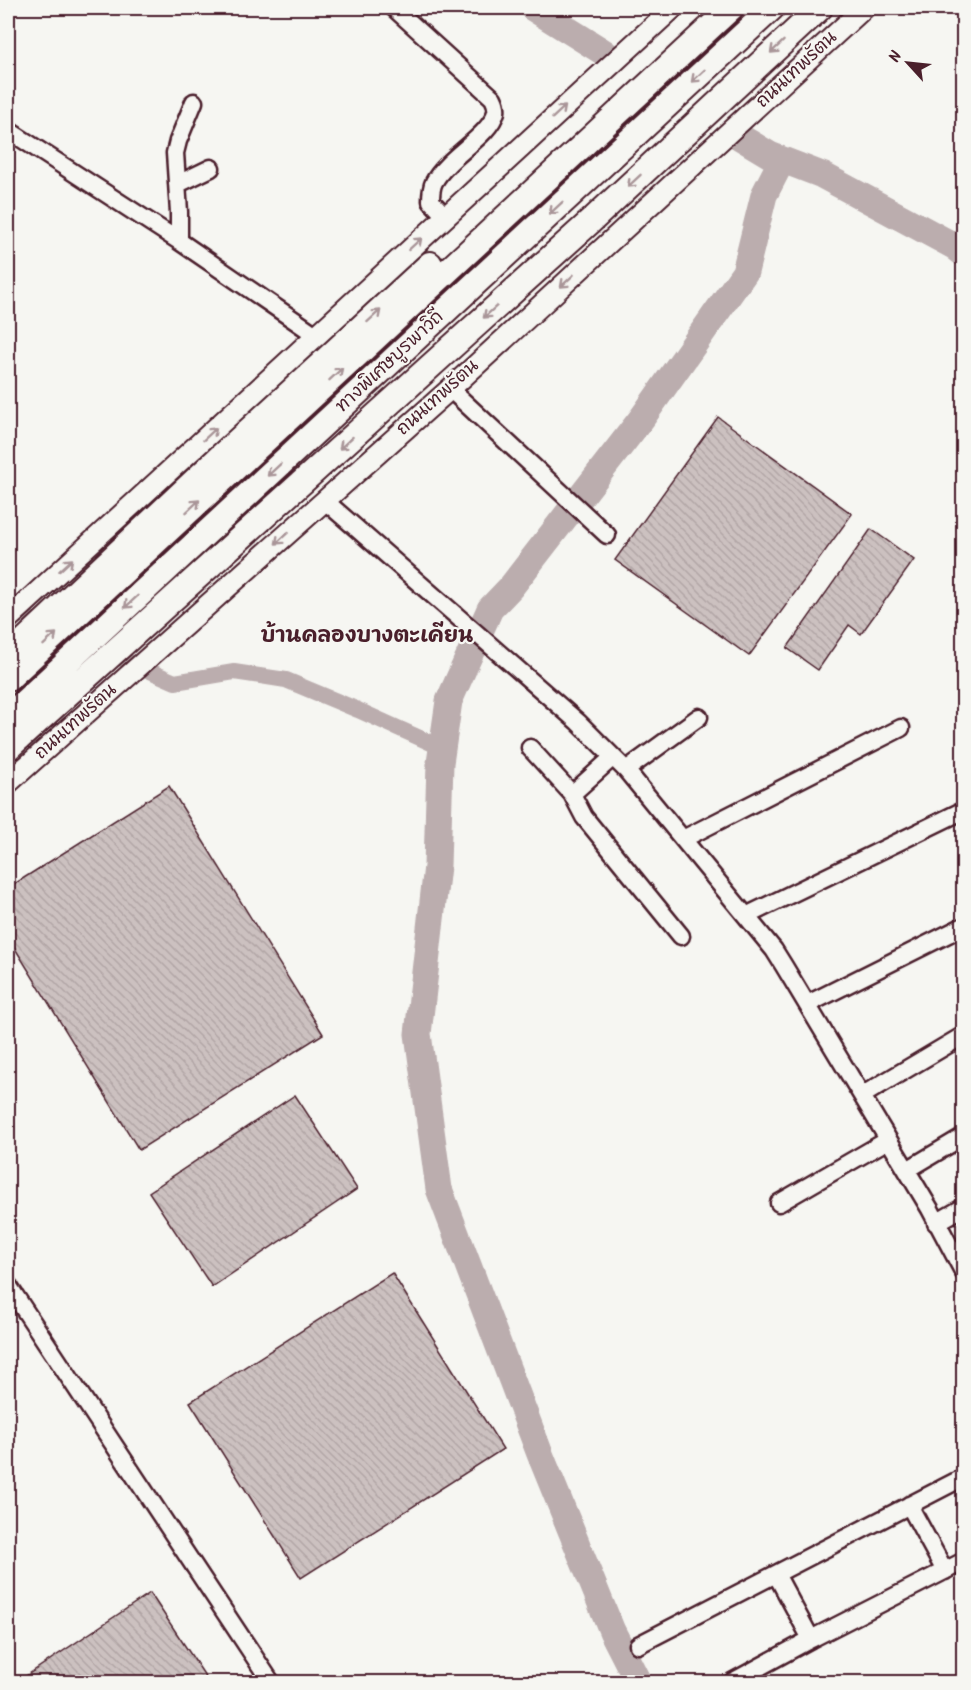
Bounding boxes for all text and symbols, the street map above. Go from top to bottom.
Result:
street label: ถนนเทพรัตน [750,24,844,116]
north arrow [878,33,938,93]
one-way arrow [769,40,784,55]
text: N [883,47,909,67]
one-way arrow [691,69,706,83]
one-way arrow [551,105,566,120]
one-way arrow [627,173,642,188]
one-way arrow [548,201,563,216]
one-way arrow [407,238,422,252]
one-way arrow [560,274,575,288]
street label: ทางพิเศษบูรพาวิถี [329,304,451,420]
one-way arrow [483,305,498,319]
one-way arrow [366,309,381,323]
street label: ถนนเทพรัตน [390,353,486,443]
one-way arrow [329,367,344,381]
one-way arrow [203,427,218,441]
one-way arrow [338,436,353,450]
one-way arrow [267,462,282,476]
one-way arrow [186,499,201,514]
one-way arrow [274,531,289,545]
one-way arrow [59,558,74,572]
one-way arrow [124,595,139,609]
district label: บ้านคลองบางตะเคียน [261,620,473,653]
one-way arrow [43,632,58,646]
street label: ถนนเทพรัตน [28,677,124,767]

